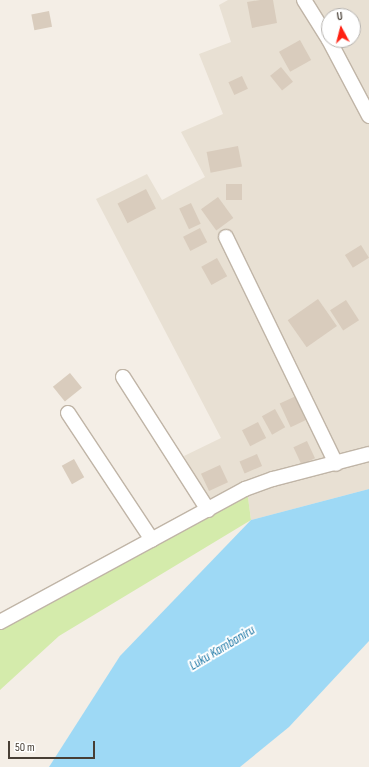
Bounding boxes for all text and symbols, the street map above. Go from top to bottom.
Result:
north arrow [321,8,361,48]
text: U [336,10,343,23]
water label: Luku Kambaniru [186,622,258,674]
scale bar [10,733,97,759]
text: 50 m [15,740,35,755]

